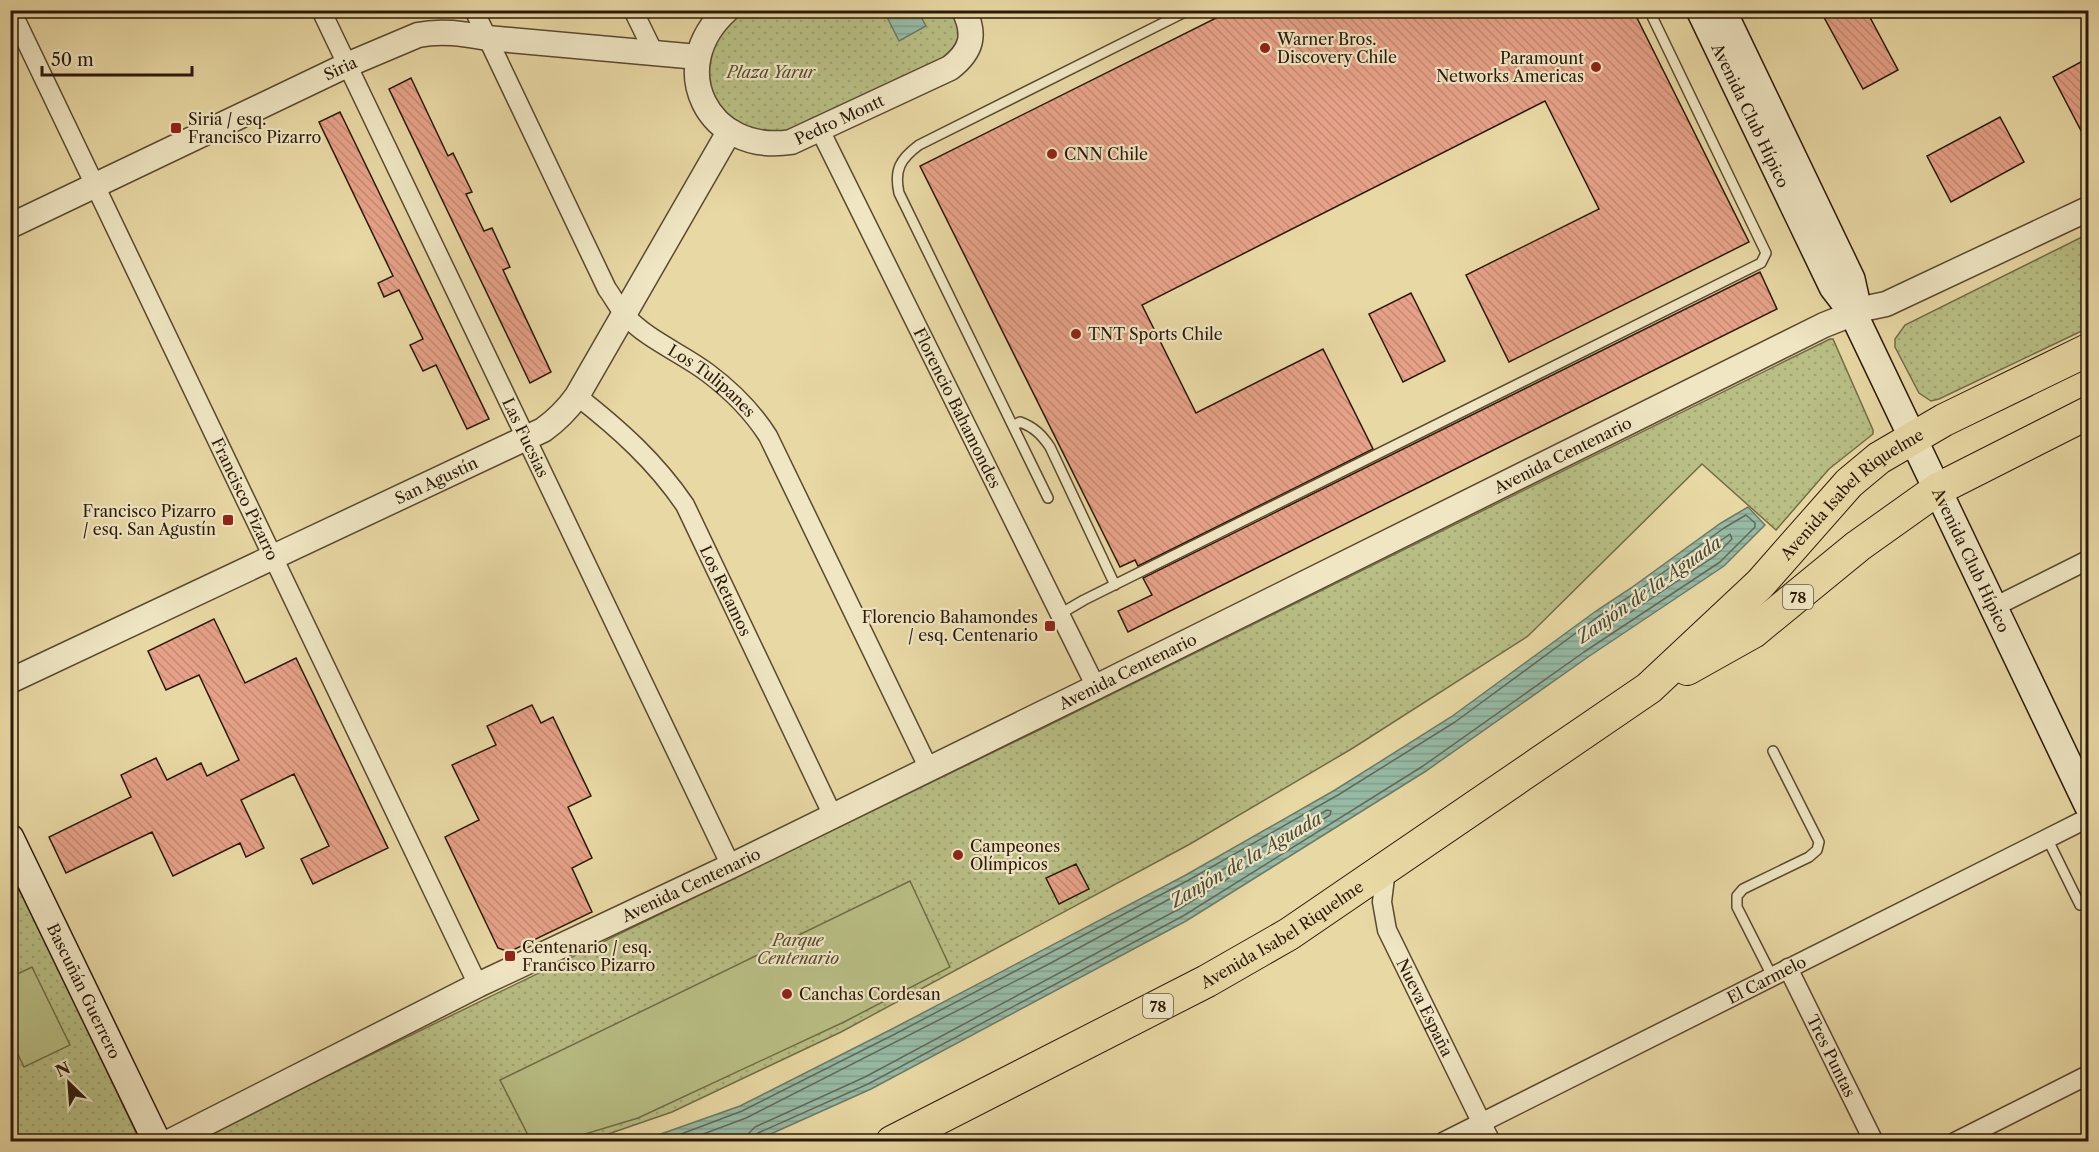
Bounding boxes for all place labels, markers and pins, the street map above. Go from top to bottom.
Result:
place label: Warner Bros. Discovery Chile [1276,29,1397,67]
marker: Warner Bros. Discovery Chile [1258,41,1272,55]
place label: Paramount Networks Americas [1436,48,1584,86]
marker: Paramount Networks Americas [1589,60,1603,74]
place label: Siria / esq. Francisco Pizarro [188,109,322,147]
marker: Siria / esq. Francisco Pizarro [169,121,183,135]
place label: CNN Chile [1064,144,1148,164]
marker: CNN Chile [1045,147,1059,161]
place label: TNT Sports Chile [1088,324,1223,344]
marker: TNT Sports Chile [1069,327,1083,341]
place label: Francisco Pizarro / esq. San Agustín [83,501,216,539]
marker: Francisco Pizarro / esq. San Agustín [221,513,235,527]
place label: Florencio Bahamondes / esq. Centenario [862,607,1038,645]
marker: Florencio Bahamondes / esq. Centenario [1043,619,1057,633]
place label: Campeones Olímpicos [970,836,1060,874]
marker: Campeones Olímpicos [951,848,965,862]
place label: Centenario / esq. Francisco Pizarro [522,937,656,975]
marker: Centenario / esq. Francisco Pizarro [503,949,517,963]
place label: Canchas Cordesan [799,984,941,1004]
marker: Canchas Cordesan [780,987,794,1001]

